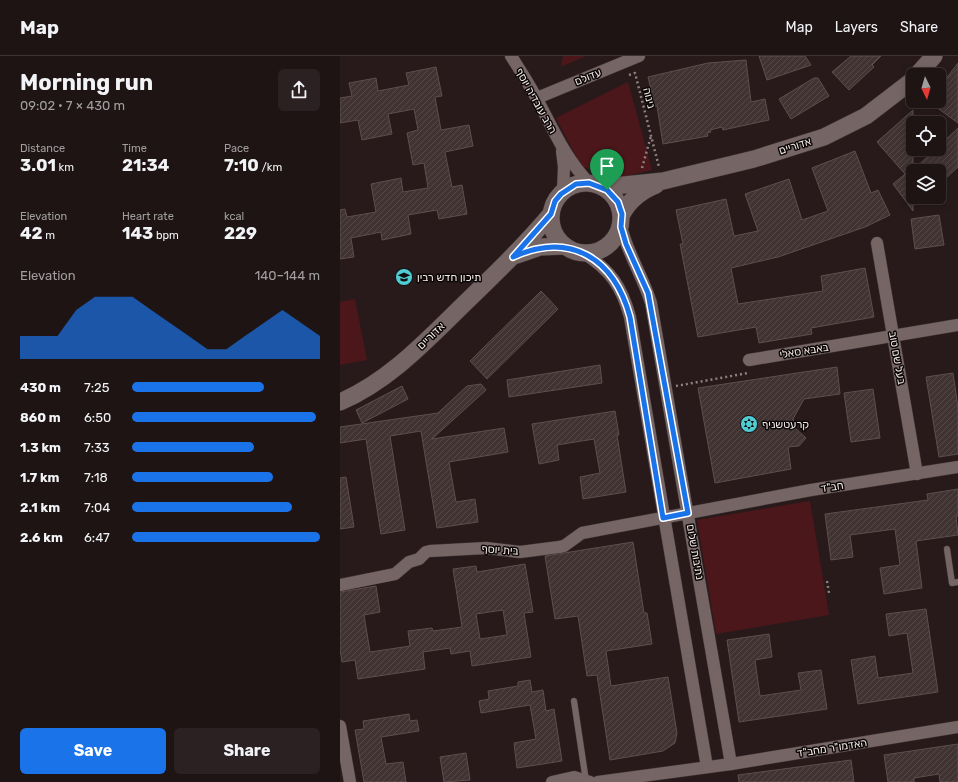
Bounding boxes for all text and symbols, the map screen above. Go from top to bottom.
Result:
text: Map [20,16,59,39]
text: Map [786,19,813,36]
text: Layers [835,19,878,36]
text: Share [900,19,938,36]
street label: הרב עובדיה יוסף [513,66,559,136]
street label: עדולם [573,66,603,88]
north arrow [906,68,946,108]
map controls [906,68,946,204]
text: Morning run [20,69,153,96]
button: share [278,69,320,111]
street label: נינוה [640,86,658,110]
text: 09:02 · 7 × 430 m [20,98,125,113]
button: locate [906,116,946,156]
street label: אדוריים [777,135,813,157]
text: Distance [20,142,65,155]
text: Time [122,142,147,155]
text: Pace [224,142,249,155]
pin [590,149,624,190]
text: 3.01 [20,155,56,175]
text: 21:34 [122,155,169,175]
text: 7:10 [224,155,259,175]
icon: arrive [596,155,618,177]
text: km [56,161,74,174]
text: /km [259,161,282,174]
button: layers [906,164,946,204]
text: Elevation [20,210,67,223]
text: Heart rate [122,210,174,223]
text: kcal [224,210,244,223]
text: 42 [20,223,43,243]
text: 143 [122,223,153,243]
text: 229 [224,223,257,243]
text: m [43,229,55,242]
text: bpm [153,229,179,242]
school or university icon: תיכון חדש רבין [394,267,414,287]
text: Elevation [20,268,76,283]
text: 140–144 m [255,268,320,283]
place label: תיכון חדש רבין [417,271,481,284]
street label: אדוריים [415,320,447,352]
street label: בעל שם טוב [886,331,908,385]
street label: באבא סאלי [779,341,829,361]
text: 430 m [20,380,61,395]
text: 7:25 [84,380,109,395]
text: 860 m [20,410,61,425]
text: 6:50 [84,410,111,425]
synagogue icon: קרעטשניף [739,414,759,434]
place label: קרעטשניף [762,418,809,431]
text: 1.3 km [20,440,61,455]
text: 7:33 [84,440,110,455]
text: 1.7 km [20,470,60,485]
text: 7:18 [84,470,108,485]
street label: חב"ד [820,479,845,495]
text: 2.1 km [20,500,60,515]
text: 7:04 [84,500,110,515]
street label: נתיבות שלום [684,523,706,581]
text: 2.6 km [20,530,63,545]
text: 6:47 [84,530,110,545]
street label: בית יוסף [481,542,519,558]
button: Save [20,728,166,774]
button: Share [174,728,320,774]
street label: האדמו"ר מחב"ד [796,736,868,760]

